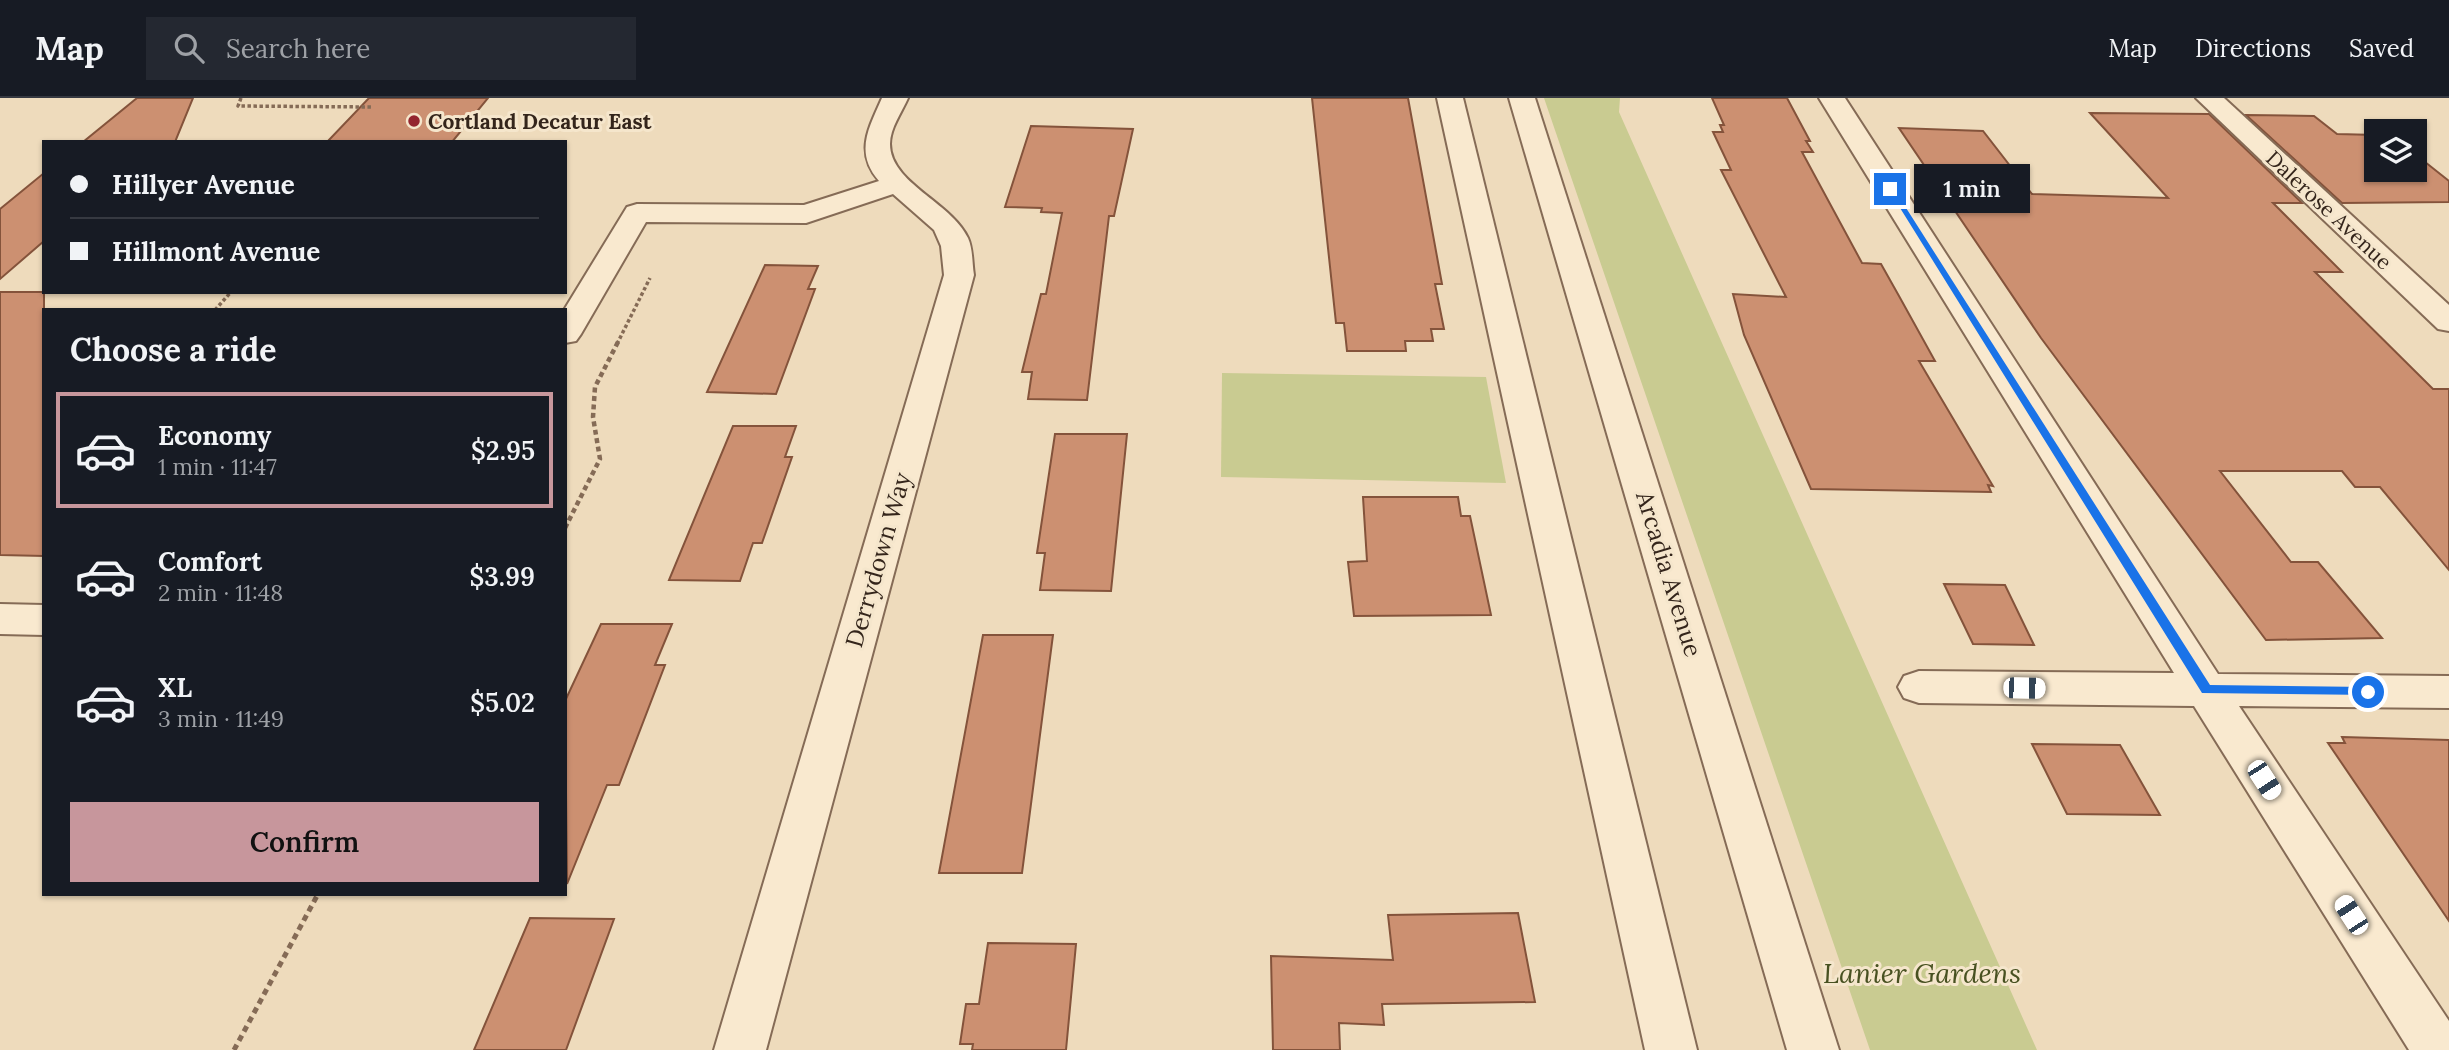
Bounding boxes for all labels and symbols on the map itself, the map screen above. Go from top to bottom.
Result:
place label: Cortland Decatur East [428,108,652,135]
marker: Cortland Decatur East [406,113,422,129]
street label: Dalerose Avenue [2260,145,2398,275]
callout: 1 min [1914,164,2030,214]
route end [1874,173,1906,205]
street label: Derrydown Way [838,469,918,651]
street label: Arcadia Avenue [1629,486,1709,661]
route start [2352,676,2384,708]
car [2003,677,2046,699]
car [2244,757,2285,803]
car [2331,892,2372,938]
park label: Lanier Gardens [1823,955,2021,991]

